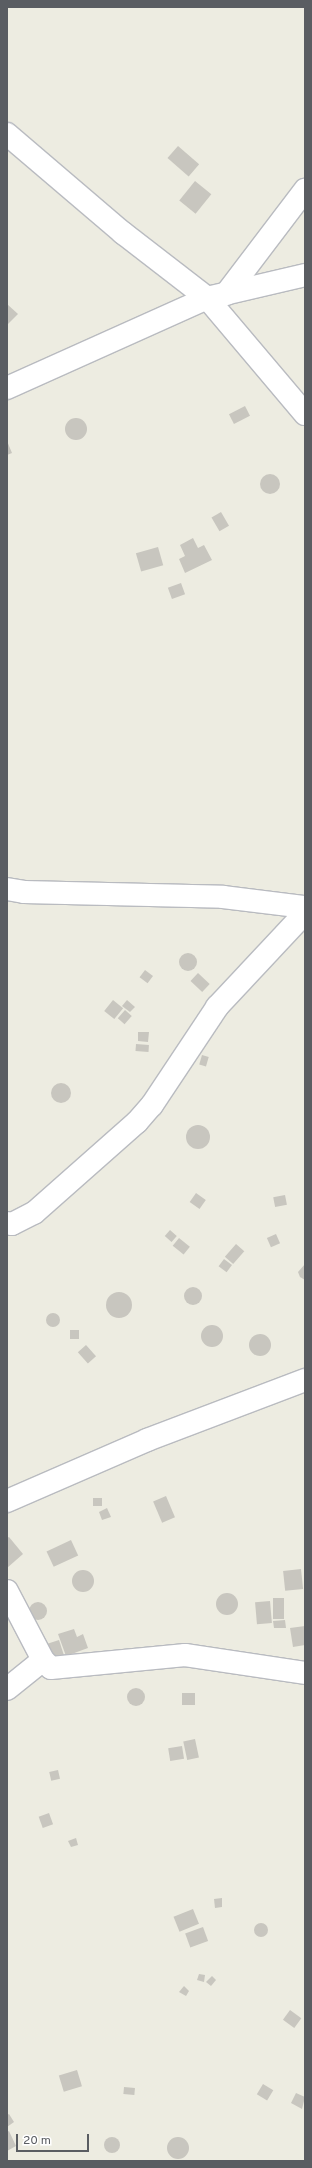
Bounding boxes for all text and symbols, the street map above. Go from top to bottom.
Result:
scale bar [18,2126,91,2152]
text: 20 m [23,2133,51,2149]

